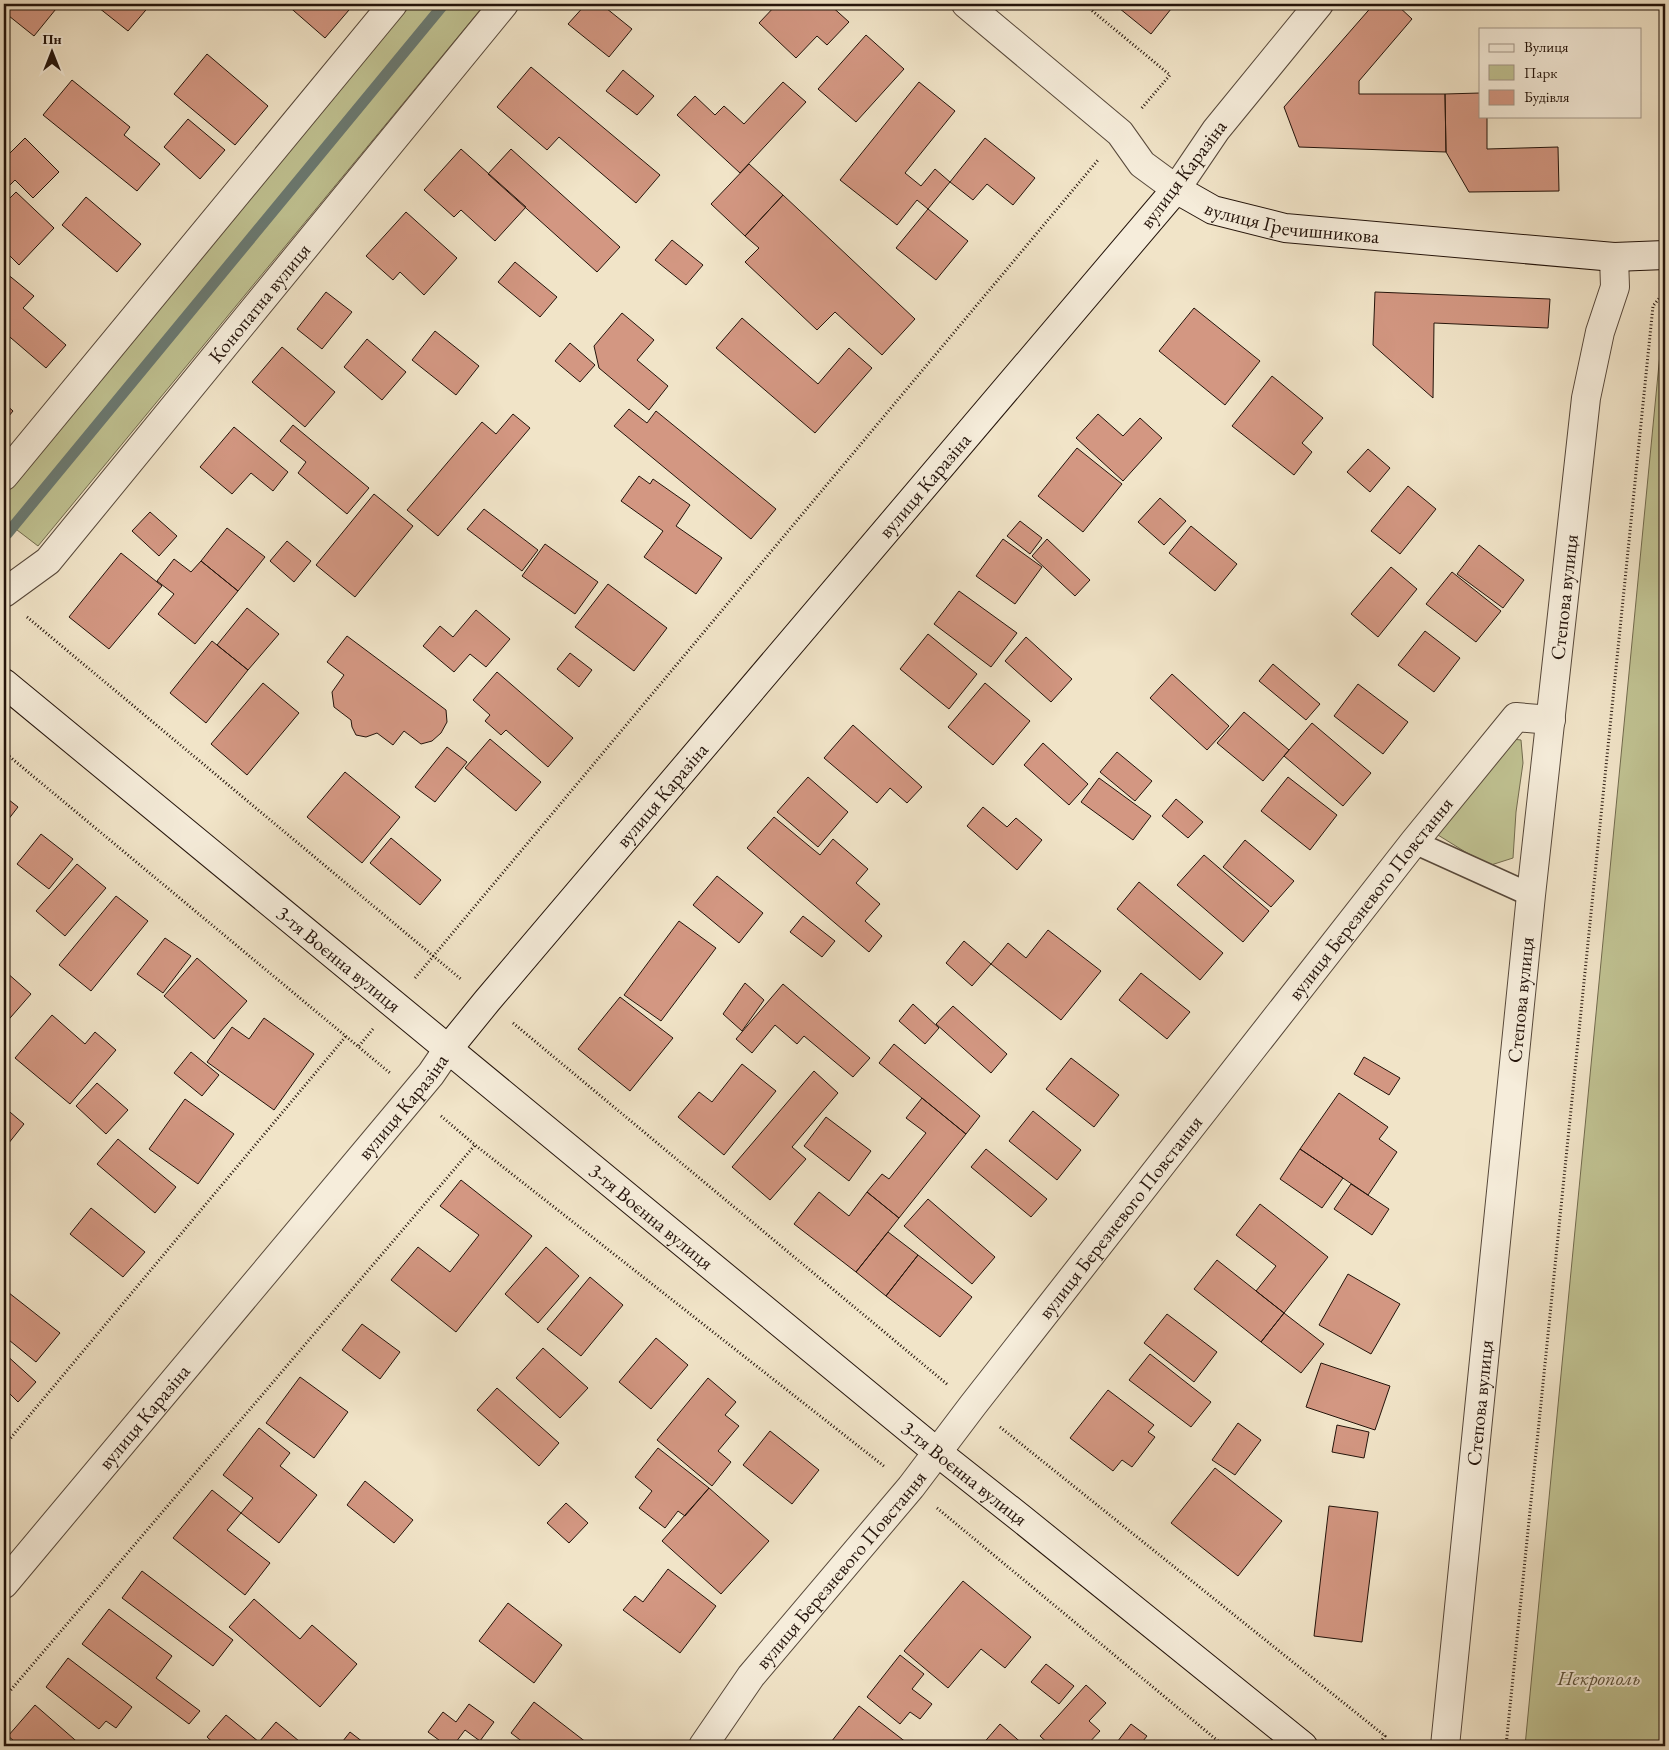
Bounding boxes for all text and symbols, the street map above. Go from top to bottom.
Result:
north arrow [28,28,78,78]
legend [1479,28,1642,118]
text: Пн [42,30,62,48]
text: Вулиця [1524,37,1569,56]
text: Парк [1524,63,1557,82]
text: Будівля [1524,87,1570,106]
street label: вулиця Каразіна [1134,114,1232,234]
street label: вулиця Гречишникова [1200,195,1380,249]
street label: Конопатна вулиця [203,238,316,368]
street label: вулиця Каразіна [873,428,976,543]
street label: Степова вулиця [1544,533,1584,661]
street label: вулиця Каразіна [610,737,714,853]
street label: вулиця Березневого Повстання [1282,791,1459,1005]
street label: 3-тя Воєнна вулиця [271,900,407,1018]
street label: Степова вулиця [1501,936,1540,1064]
street label: вулиця Каразіна [352,1049,454,1165]
street label: вулиця Березневого Повстання [1032,1110,1208,1324]
street label: 3-тя Воєнна вулиця [584,1158,719,1276]
street label: Степова вулиця [1460,1338,1499,1467]
street label: вулиця Каразіна [92,1359,196,1475]
street label: 3-тя Воєнна вулиця [896,1415,1033,1532]
street label: вулиця Березневого Повстання [750,1465,932,1674]
park label: Некрополь [1556,1665,1641,1691]

